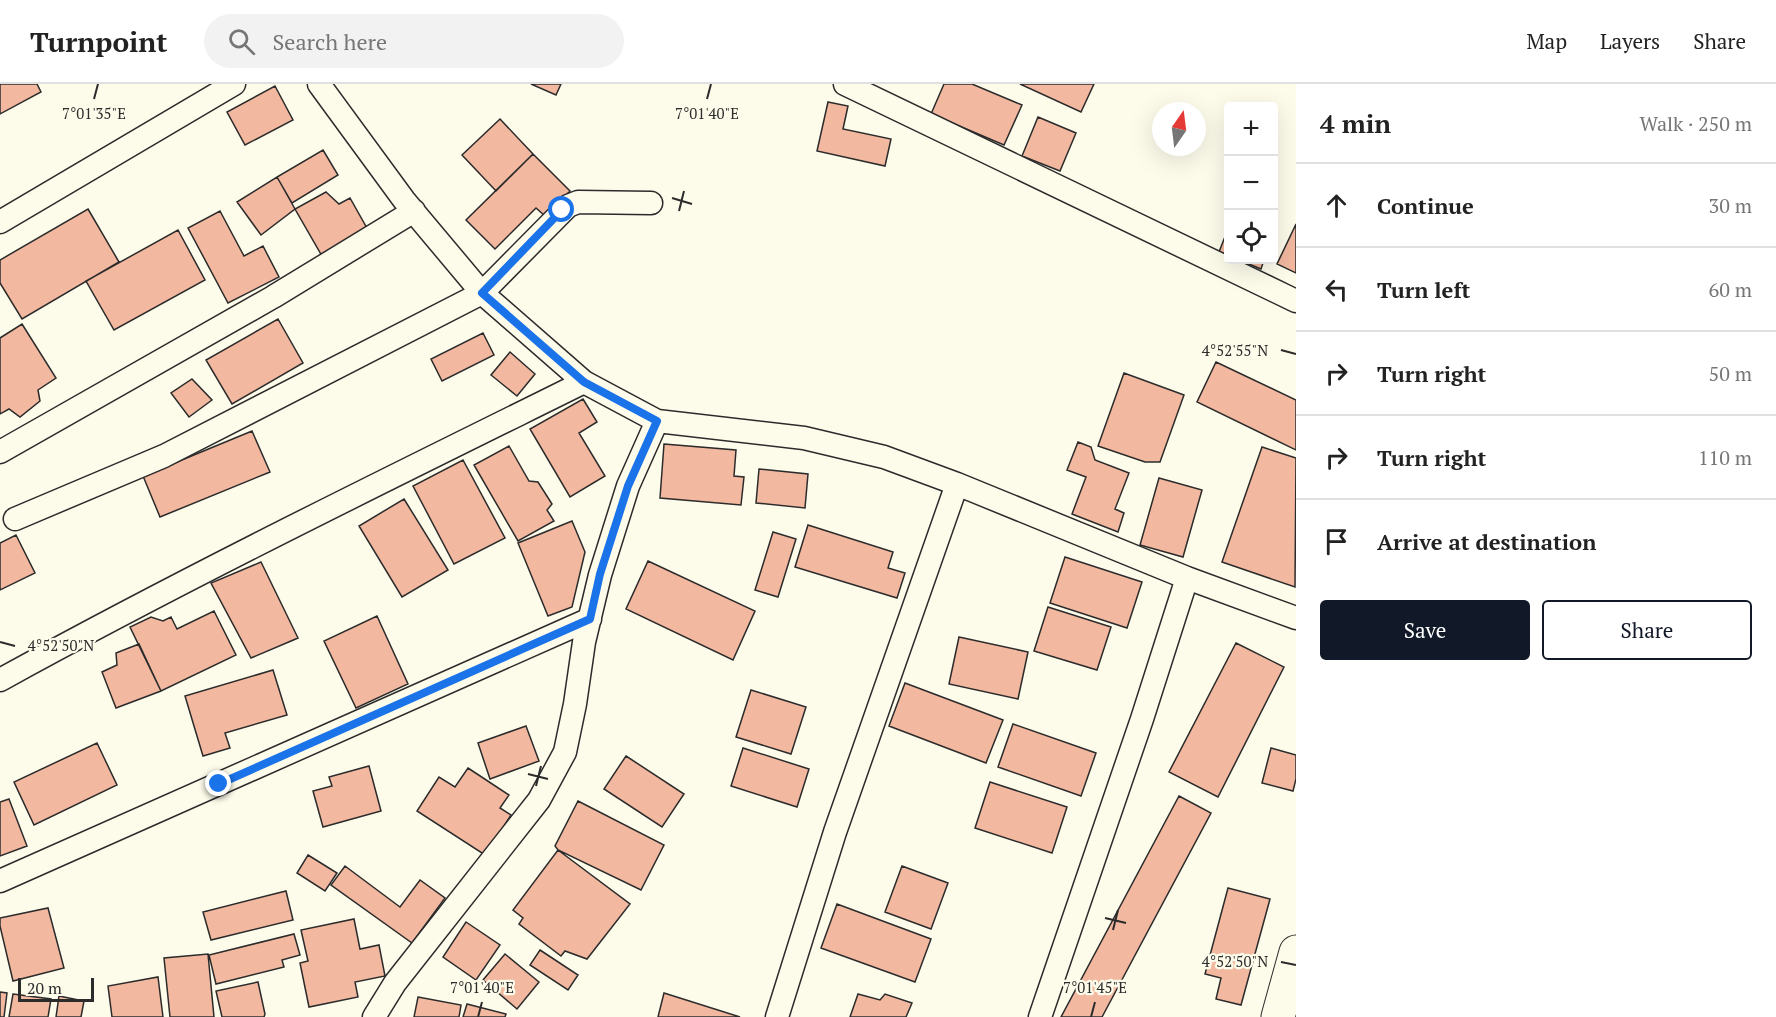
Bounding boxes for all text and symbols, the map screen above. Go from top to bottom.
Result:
search box [204,14,624,68]
text: Turnpoint [30,23,168,60]
icon: search [225,25,258,58]
text: Search here [273,27,387,56]
text: Map [1526,27,1567,55]
text: Layers [1600,27,1660,55]
text: Share [1693,27,1746,55]
north arrow [1152,102,1206,156]
map controls [1224,102,1278,264]
button: + [1224,102,1278,156]
text: 7°01'35"E [62,103,126,123]
text: 7°01'40"E [675,103,739,123]
text: 4 min [1320,106,1391,140]
text: Walk · 250 m [1640,110,1752,137]
button: − [1224,156,1278,210]
icon: ahead [1320,189,1353,222]
text: Continue [1377,191,1474,220]
text: 30 m [1709,192,1752,219]
route start [548,196,574,222]
button: locate [1224,210,1278,264]
icon: left [1320,273,1353,306]
text: Turn left [1377,275,1470,304]
text: 60 m [1709,276,1752,303]
text: 4°52'55"N [1202,340,1268,360]
icon: right [1320,357,1353,390]
text: Turn right [1377,359,1486,388]
text: 50 m [1709,360,1752,387]
icon: right [1320,441,1353,474]
text: Turn right [1377,443,1486,472]
text: 110 m [1698,444,1752,471]
icon: arrive [1320,525,1353,558]
text: Arrive at destination [1377,527,1596,556]
button: Save [1320,600,1530,660]
button: Share [1542,600,1752,660]
text: 4°52'50"N [28,635,94,655]
route end [205,770,231,796]
text: 4°52'50"N [1202,951,1268,971]
scale bar [18,975,94,1002]
text: 20 m [27,977,62,999]
text: 7°01'40"E [450,977,514,997]
text: 7°01'45"E [1063,977,1127,997]

